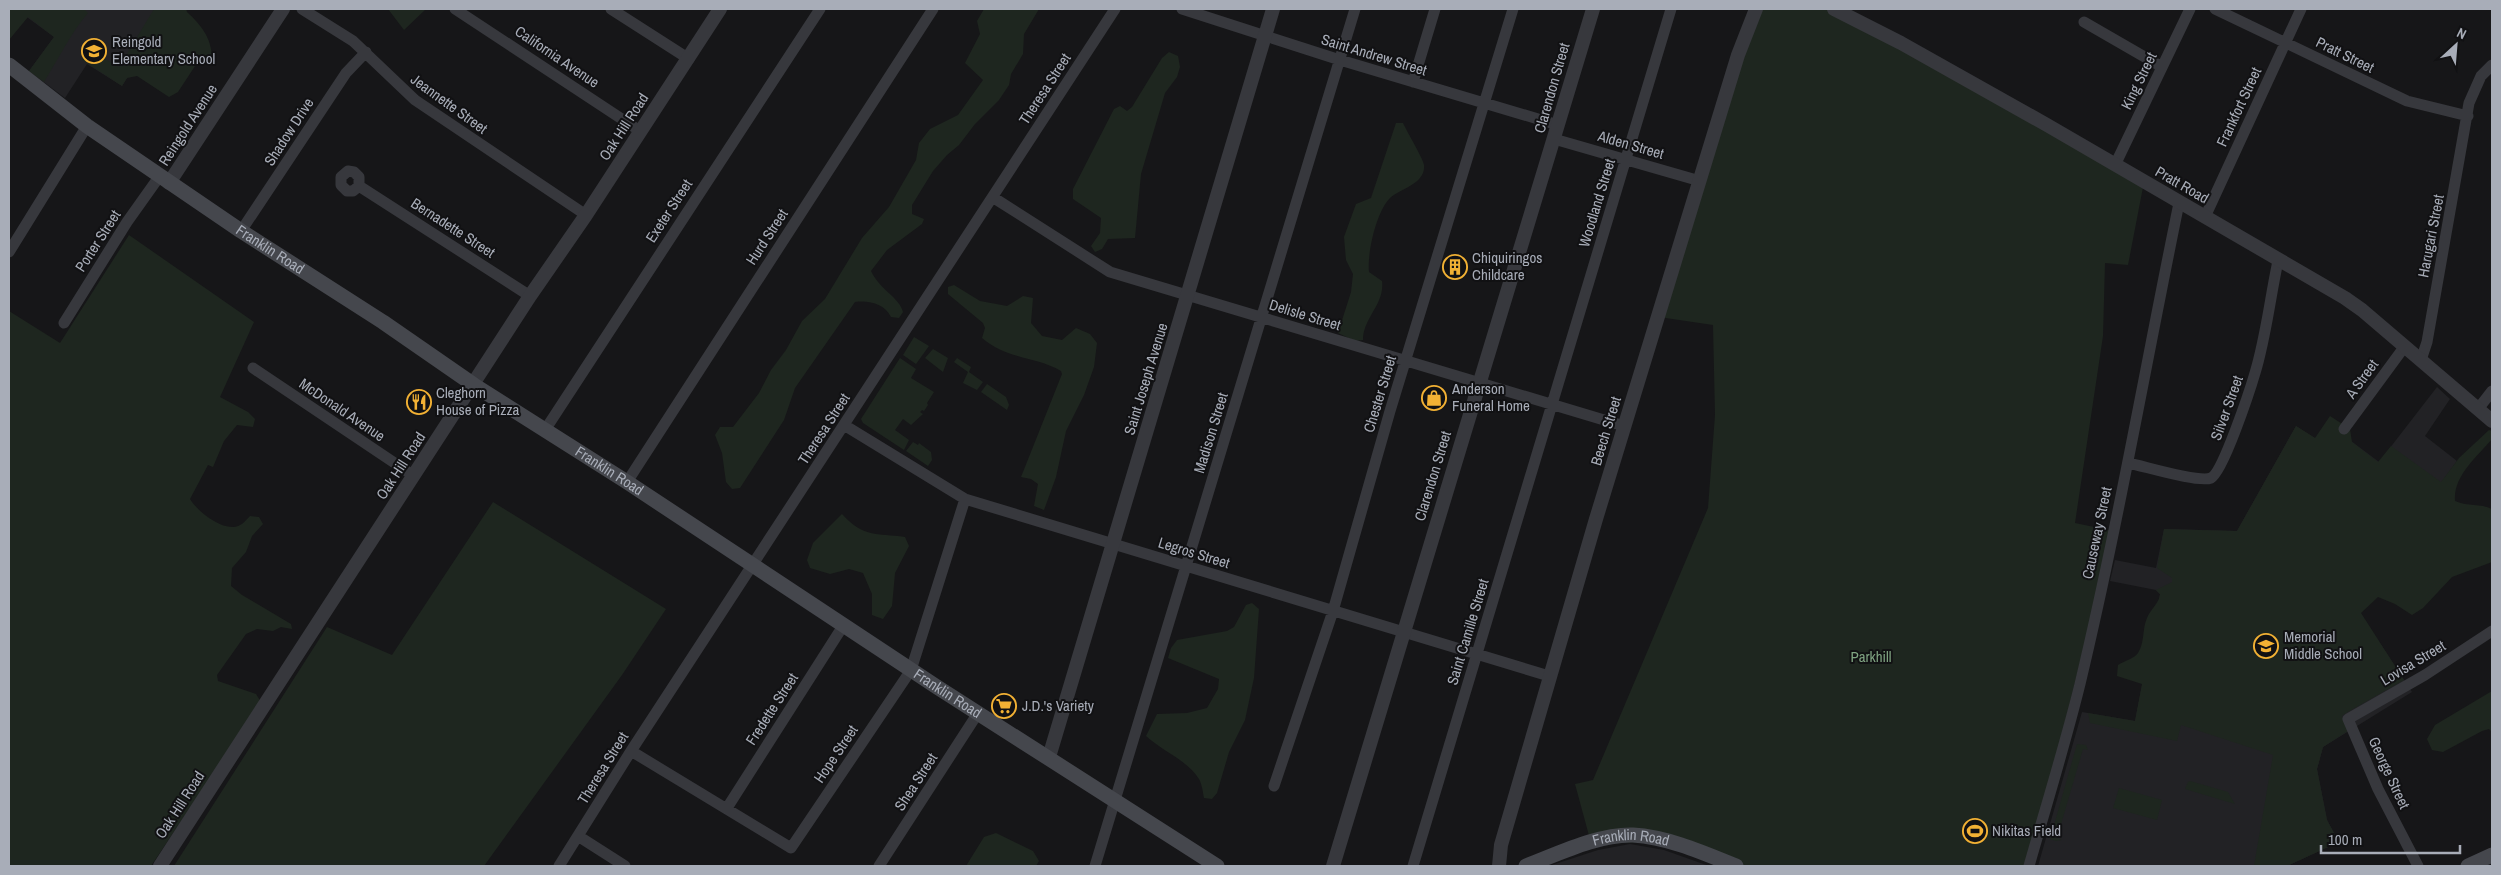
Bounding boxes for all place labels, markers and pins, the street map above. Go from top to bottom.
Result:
place label: Reingold Elementary School [112,31,215,69]
school or university icon: Reingold Elementary School [81,38,107,64]
place label: Chiquiringos Childcare [1472,247,1542,285]
building icon: Chiquiringos Childcare [1442,254,1468,280]
place label: Anderson Funeral Home [1451,378,1530,416]
place label: Cleghorn House of Pizza [436,382,520,420]
shop icon: Anderson Funeral Home [1421,385,1447,411]
restaurant icon: Cleghorn House of Pizza [406,389,432,415]
place label: Memorial Middle School [2284,626,2362,664]
school or university icon: Memorial Middle School [2253,633,2279,659]
supermarket icon: J.D.'s Variety [991,693,1017,719]
place label: J.D.'s Variety [1022,695,1095,716]
sports icon: Nikitas Field [1962,818,1988,844]
place label: Nikitas Field [1992,820,2061,841]

